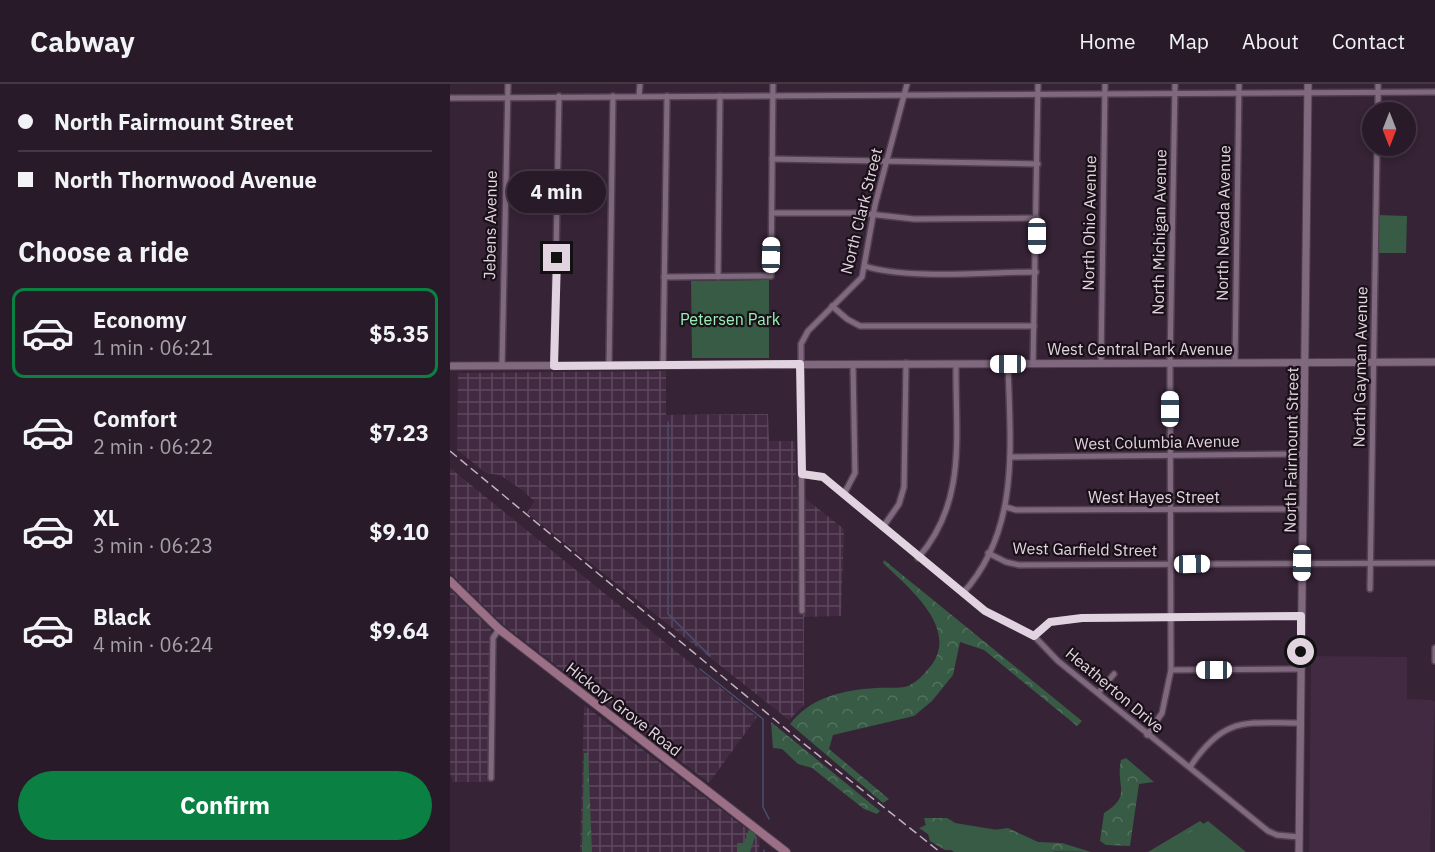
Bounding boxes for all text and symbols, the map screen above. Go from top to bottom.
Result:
text: Cabway [30,23,135,60]
text: Home [1079,27,1136,55]
text: Map [1169,27,1209,55]
text: About [1242,27,1299,55]
text: Contact [1332,27,1405,55]
north arrow [1362,102,1416,156]
map controls [1362,102,1416,156]
text: North Fairmount Street [54,107,294,136]
street label: North Nevada Avenue [1212,145,1234,301]
street label: North Clark Street [836,146,886,276]
street label: North Michigan Avenue [1148,149,1170,315]
street label: North Ohio Avenue [1078,155,1100,291]
text: North Thornwood Avenue [54,165,317,194]
street label: Jebens Avenue [479,170,501,280]
callout: 4 min [507,171,606,213]
text: 4 min [530,178,583,205]
car [1028,218,1046,254]
text: Choose a ride [18,234,189,269]
car [762,237,780,273]
route end [543,244,570,271]
street label: North Gayman Avenue [1349,286,1371,448]
text: Economy [93,305,187,334]
icon: car [21,306,75,360]
park label: Petersen Park [680,309,781,329]
text: $5.35 [369,319,429,348]
text: 1 min · 06:21 [93,334,213,361]
street label: West Central Park Avenue [1047,339,1233,359]
car [990,355,1026,373]
street label: North Fairmount Street [1280,367,1302,533]
car [1161,391,1179,427]
text: Comfort [93,404,177,433]
icon: car [21,405,75,459]
text: $7.23 [369,418,429,447]
street label: West Columbia Avenue [1074,431,1240,453]
text: 2 min · 06:22 [93,433,213,460]
street label: West Hayes Street [1088,487,1220,507]
text: XL [93,503,119,532]
icon: car [21,504,75,558]
text: $9.10 [369,517,429,546]
text: 3 min · 06:23 [93,532,213,559]
street label: West Garfield Street [1013,538,1157,560]
car [1293,545,1311,581]
car [1174,555,1210,573]
text: Black [93,602,151,631]
icon: car [21,603,75,657]
text: $9.64 [369,616,429,645]
text: 4 min · 06:24 [93,631,213,658]
route start [1287,638,1314,665]
street label: Heatherton Drive [1062,643,1169,737]
street label: Hickory Grove Road [562,658,686,760]
car [1196,661,1232,679]
button: Confirm [18,771,432,840]

